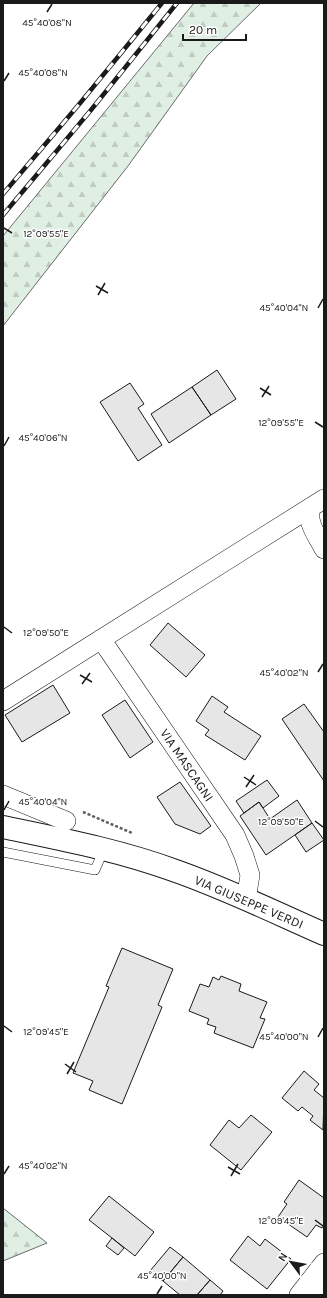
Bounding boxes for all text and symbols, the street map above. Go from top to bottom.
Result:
scale bar [183,16,246,42]
text: 45°40'08"N [22,17,72,29]
text: 20 m [189,23,217,37]
text: 45°40'08"N [18,67,68,79]
text: 12°09'55"E [23,228,69,240]
text: 45°40'04"N [260,302,308,314]
text: 12°09'55"E [258,417,304,429]
text: 45°40'06"N [18,432,68,444]
text: 12°09'50"E [23,627,69,639]
text: 45°40'02"N [259,667,309,679]
street label: VIA MASCAGNI [157,726,217,804]
text: 45°40'04"N [19,796,67,808]
text: 12°09'50"E [258,816,304,828]
street label: VIA GIUSEPPE VERDI [192,872,306,932]
text: 12°09'45"E [23,1026,69,1038]
text: 45°40'00"N [259,1031,309,1043]
text: 45°40'02"N [18,1160,68,1172]
text: 12°09'45"E [258,1215,304,1227]
north arrow [271,1242,311,1282]
text: N [275,1250,291,1264]
text: 45°40'00"N [137,1270,187,1282]

